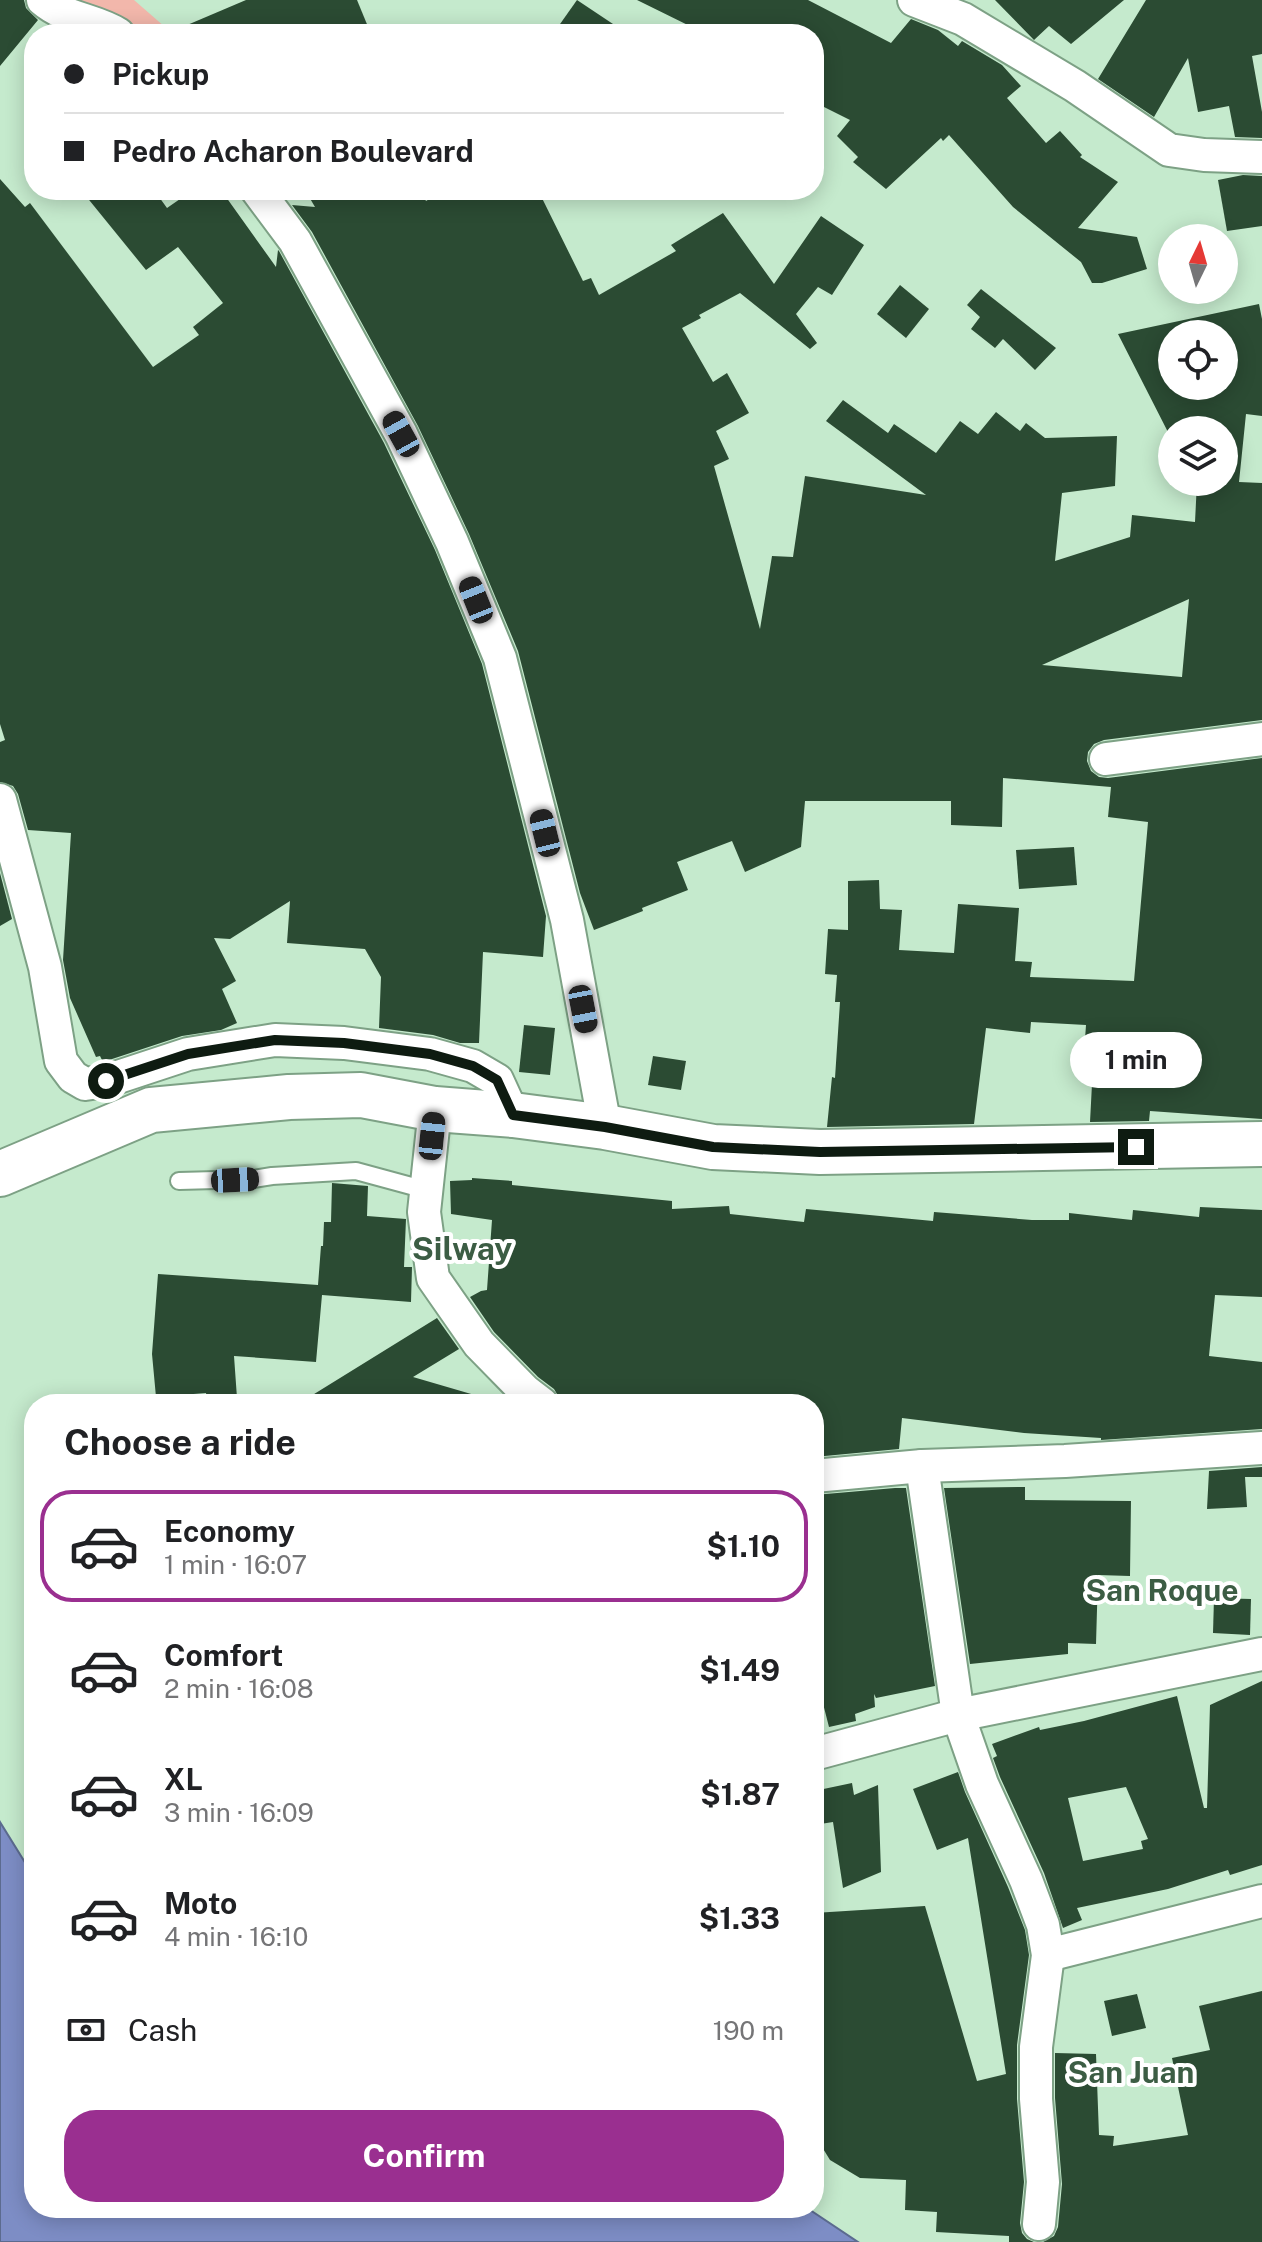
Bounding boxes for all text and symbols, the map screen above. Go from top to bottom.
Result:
text: Pickup [112,56,209,92]
text: Pedro Acharon Boulevard [112,133,474,169]
north arrow [1158,224,1238,304]
map controls [1158,224,1238,496]
button: locate [1158,320,1238,400]
car [379,407,423,461]
button: layers [1158,416,1238,496]
car [456,573,496,627]
car [528,807,562,859]
car [567,983,599,1035]
callout: 1 min [1070,1031,1202,1087]
text: 1 min [1105,1044,1167,1075]
route start [88,1063,124,1099]
car [418,1111,446,1161]
route end [1118,1129,1154,1165]
car [210,1167,260,1193]
district label: Silway [412,1230,512,1267]
text: Choose a ride [64,1421,296,1463]
icon: car [68,1510,140,1582]
text: Economy [164,1513,295,1549]
text: $1.10 [706,1528,780,1564]
text: 1 min · 16:07 [164,1549,307,1580]
district label: San Roque [1085,1572,1239,1608]
icon: car [68,1634,140,1706]
text: Comfort [164,1637,283,1673]
text: $1.49 [699,1652,780,1688]
text: 2 min · 16:08 [164,1673,314,1704]
icon: car [68,1758,140,1830]
text: XL [164,1761,203,1797]
text: $1.87 [700,1776,780,1812]
text: 3 min · 16:09 [164,1797,314,1828]
icon: car [68,1882,140,1954]
text: Moto [164,1885,237,1921]
text: $1.33 [699,1900,780,1936]
text: 4 min · 16:10 [164,1921,308,1952]
icon: cash [64,2008,108,2052]
text: Cash [128,2012,197,2048]
text: 190 m [713,2015,784,2046]
district label: San Juan [1068,2054,1194,2090]
button: Confirm [64,2110,784,2202]

